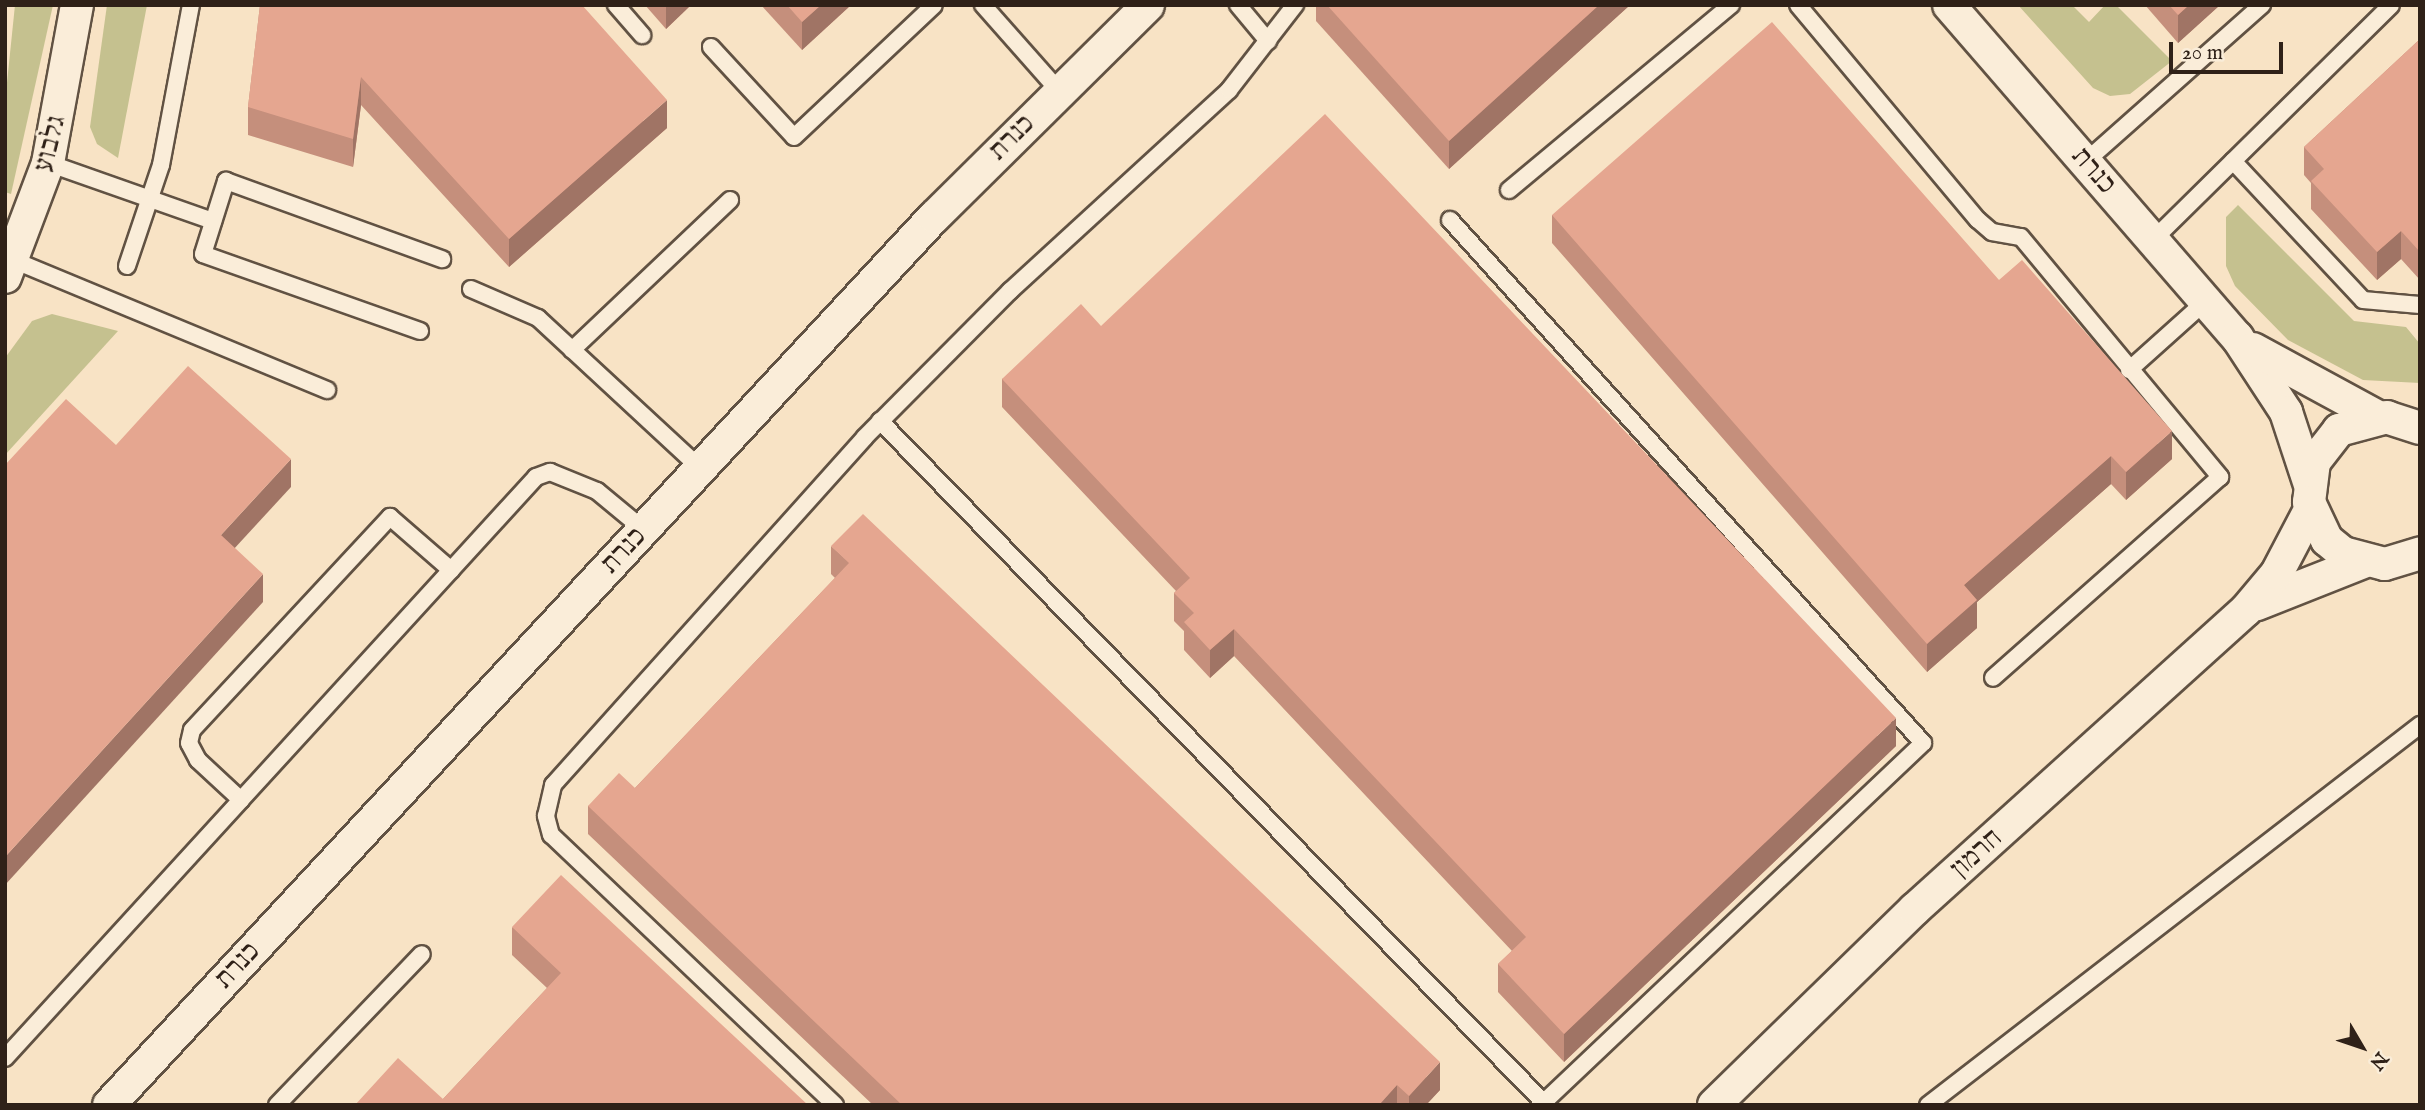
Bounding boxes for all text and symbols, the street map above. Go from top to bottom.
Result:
scale bar [2173,28,2287,72]
text: 20 m [2182,40,2223,67]
street label: כנרת [982,108,1042,168]
street label: גלבוע [28,112,74,176]
street label: כנרת [2063,141,2123,201]
street label: כנרת [594,521,654,581]
street label: חרמון [1944,822,2010,886]
street label: כנרת [208,936,268,996]
north arrow [2327,1012,2397,1082]
text: N [2364,1046,2393,1074]

